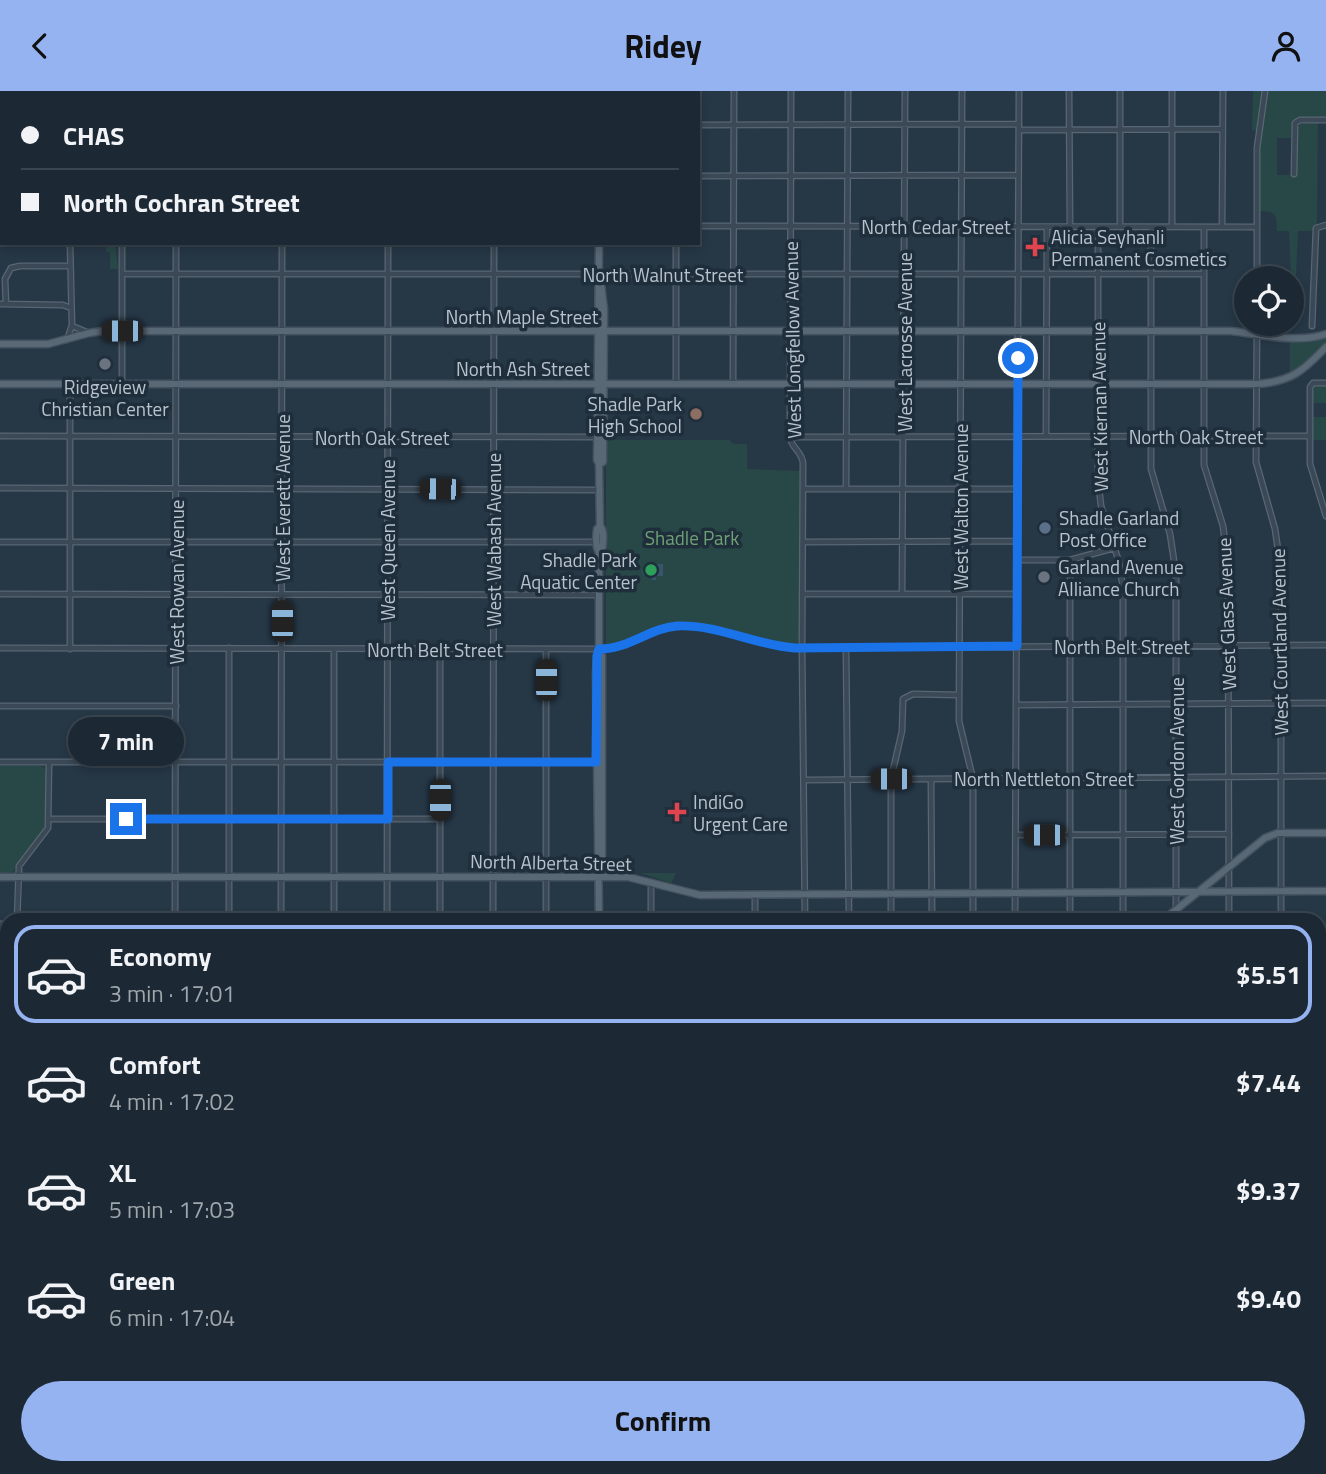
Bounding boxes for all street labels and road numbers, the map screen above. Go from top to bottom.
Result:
street label: North Cedar Street [861,212,1011,241]
street label: West Longfellow Avenue [776,241,808,439]
street label: West Lacrosse Avenue [890,252,919,432]
street label: North Walnut Street [583,260,744,289]
street label: North Maple Street [445,302,599,331]
street label: West Kiernan Avenue [1083,322,1115,492]
street label: North Ash Street [456,354,590,383]
street label: West Everett Avenue [268,414,297,582]
street label: North Oak Street [1129,422,1264,451]
street label: North Oak Street [315,423,450,452]
street label: West Walton Avenue [946,424,975,590]
street label: West Wabash Avenue [479,453,508,627]
street label: West Queen Avenue [373,459,402,621]
street label: West Rowan Avenue [162,500,191,664]
street label: West Glass Avenue [1209,537,1243,691]
street label: West Courtland Avenue [1263,548,1295,736]
street label: North Belt Street [1054,632,1190,661]
street label: North Belt Street [367,635,503,664]
street label: West Gordon Avenue [1162,677,1191,845]
street label: North Nettleton Street [954,764,1134,793]
street label: North Alberta Street [470,846,632,878]

